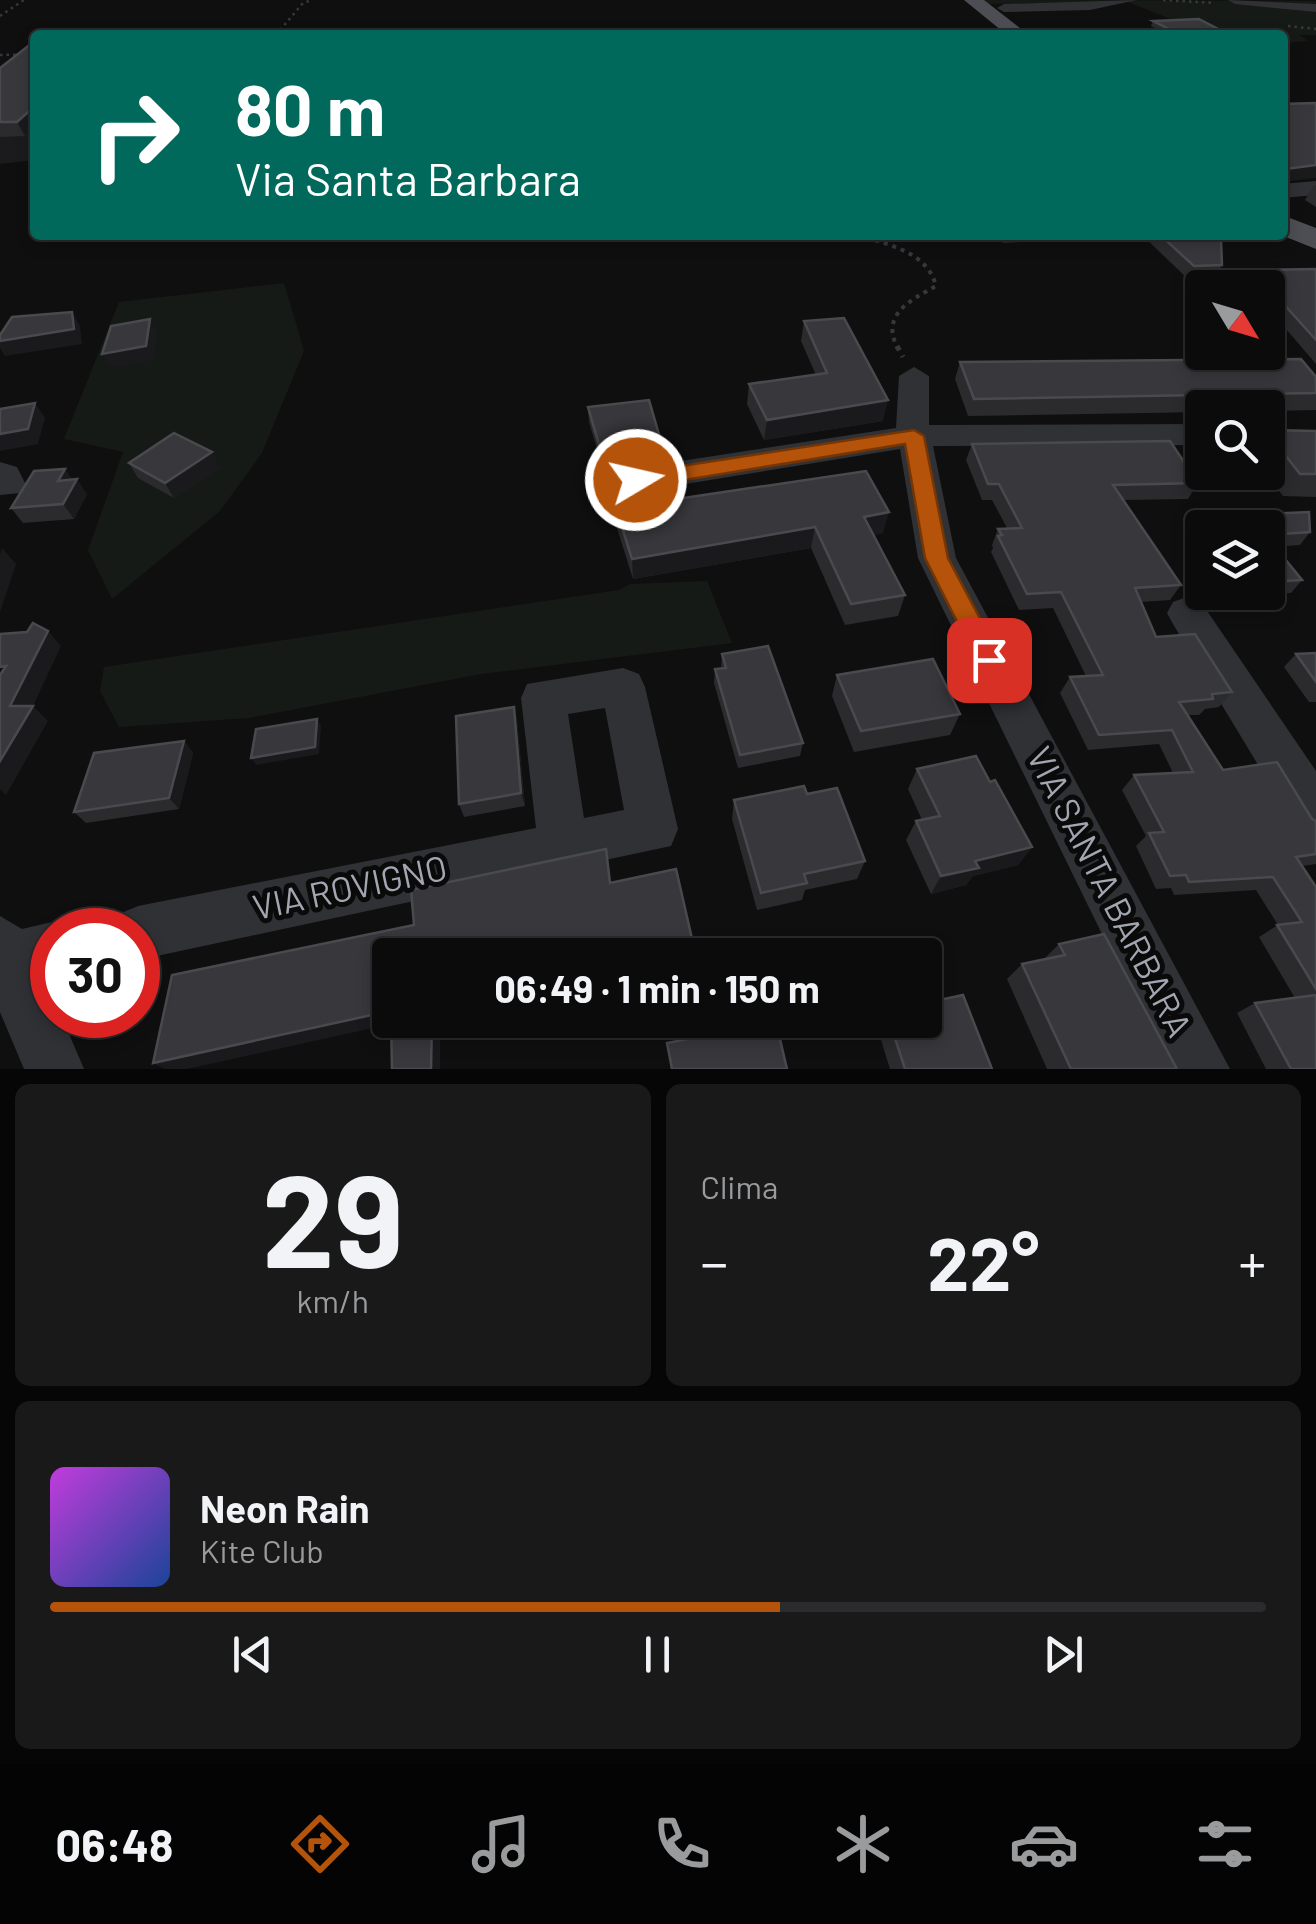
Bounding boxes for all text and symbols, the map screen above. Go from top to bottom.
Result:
text: 80 m [235,66,385,150]
icon: right [70,70,200,200]
text: Via Santa Barbara [235,151,581,205]
north arrow [1185,270,1285,370]
map controls [1185,270,1285,610]
button: search [1185,390,1285,490]
position arrow [584,428,688,532]
button: layers [1185,510,1285,610]
pin [947,618,1032,703]
icon: arrive [962,633,1017,688]
street label: VIA SANTA BARBARA [1020,739,1202,1043]
street label: VIA ROVIGNO [249,845,451,927]
speed limit sign: 30 [30,908,160,1038]
text: 06:49 · 1 min · 150 m [494,965,820,1011]
text: 29 [262,1138,404,1294]
text: Clima [701,1167,778,1205]
text: 22° [927,1216,1039,1306]
text: − [701,1228,728,1294]
text: + [1238,1228,1266,1294]
text: km/h [297,1281,369,1319]
text: Neon Rain [200,1485,369,1531]
text: Kite Club [200,1531,324,1569]
icon: previous [225,1627,280,1682]
icon: pause [630,1627,685,1682]
icon: next [1036,1627,1091,1682]
icon: directions [285,1809,355,1879]
icon: music [466,1809,536,1879]
icon: phone [647,1809,717,1879]
icon: climate [828,1809,898,1879]
icon: car [1009,1809,1079,1879]
icon: filters [1190,1809,1260,1879]
text: 06:48 [56,1817,173,1871]

